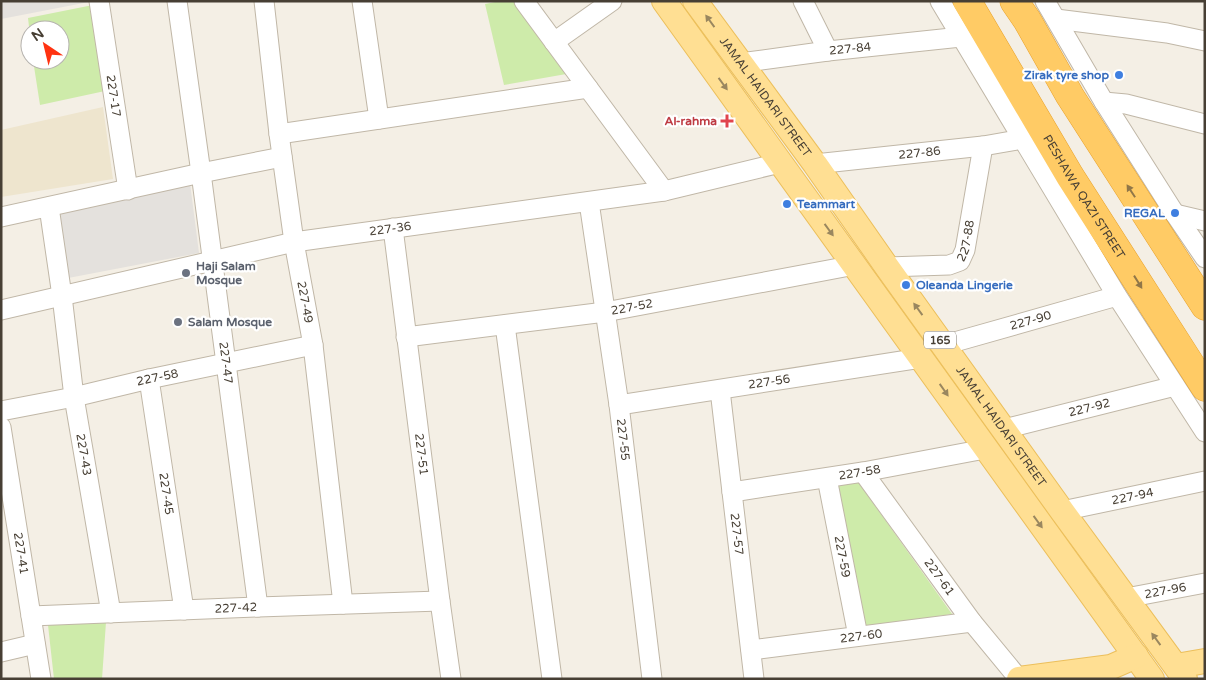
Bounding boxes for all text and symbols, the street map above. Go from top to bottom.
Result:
one-way arrow [705,14,715,28]
north arrow [20,20,70,70]
text: N [28,25,47,45]
street label: JAMAL HAIDARI STREET [717,34,815,160]
street label: 227-84 [828,39,872,58]
place label: Zirak tyre shop [1024,68,1109,83]
marker: Zirak tyre shop [1113,69,1125,81]
street label: 227-17 [103,74,124,118]
one-way arrow [718,77,728,90]
place label: Al-rahma [665,114,717,128]
marker: Al-rahma [721,115,733,127]
street label: PESHAWA QAZI STREET [1040,132,1128,262]
street label: 227-86 [898,144,941,162]
one-way arrow [1126,185,1136,198]
place label: Teammart [796,197,855,211]
marker: Teammart [781,198,793,210]
place label: REGAL [1124,206,1165,220]
marker: REGAL [1169,207,1181,219]
street label: 227-36 [368,219,412,239]
street label: 227-88 [954,219,977,264]
one-way arrow [823,223,834,236]
place label: Haji Salam Mosque [196,259,256,288]
marker: Haji Salam Mosque [180,267,192,279]
one-way arrow [1133,276,1143,289]
place label: Oleanda Lingerie [916,278,1013,293]
marker: Oleanda Lingerie [900,279,912,291]
street label: 227-49 [294,280,316,324]
street label: 227-52 [610,296,654,318]
one-way arrow [913,302,923,316]
street label: 227-90 [1008,308,1053,333]
place label: Salam Mosque [188,315,272,330]
marker: Salam Mosque [172,316,184,328]
road number: 165 [924,332,956,348]
street label: 227-47 [216,341,236,385]
street label: JAMAL HAIDARI STREET [953,363,1050,490]
street label: 227-58 [135,366,180,389]
street label: 227-56 [747,371,791,392]
one-way arrow [939,383,949,397]
street label: 227-92 [1067,396,1112,419]
street label: 227-55 [614,418,633,461]
street label: 227-43 [73,432,94,477]
street label: 227-51 [412,432,431,476]
street label: 227-58 [838,462,882,483]
street label: 227-45 [156,472,176,516]
street label: 227-94 [1110,485,1155,507]
street label: 227-57 [728,512,746,556]
one-way arrow [1033,515,1044,528]
street label: 227-41 [11,531,31,576]
street label: 227-59 [831,534,853,579]
street label: 227-61 [921,556,958,598]
street label: 227-96 [1143,580,1187,601]
street label: 227-42 [214,600,257,616]
street label: 227-60 [839,626,883,646]
one-way arrow [1151,633,1162,646]

